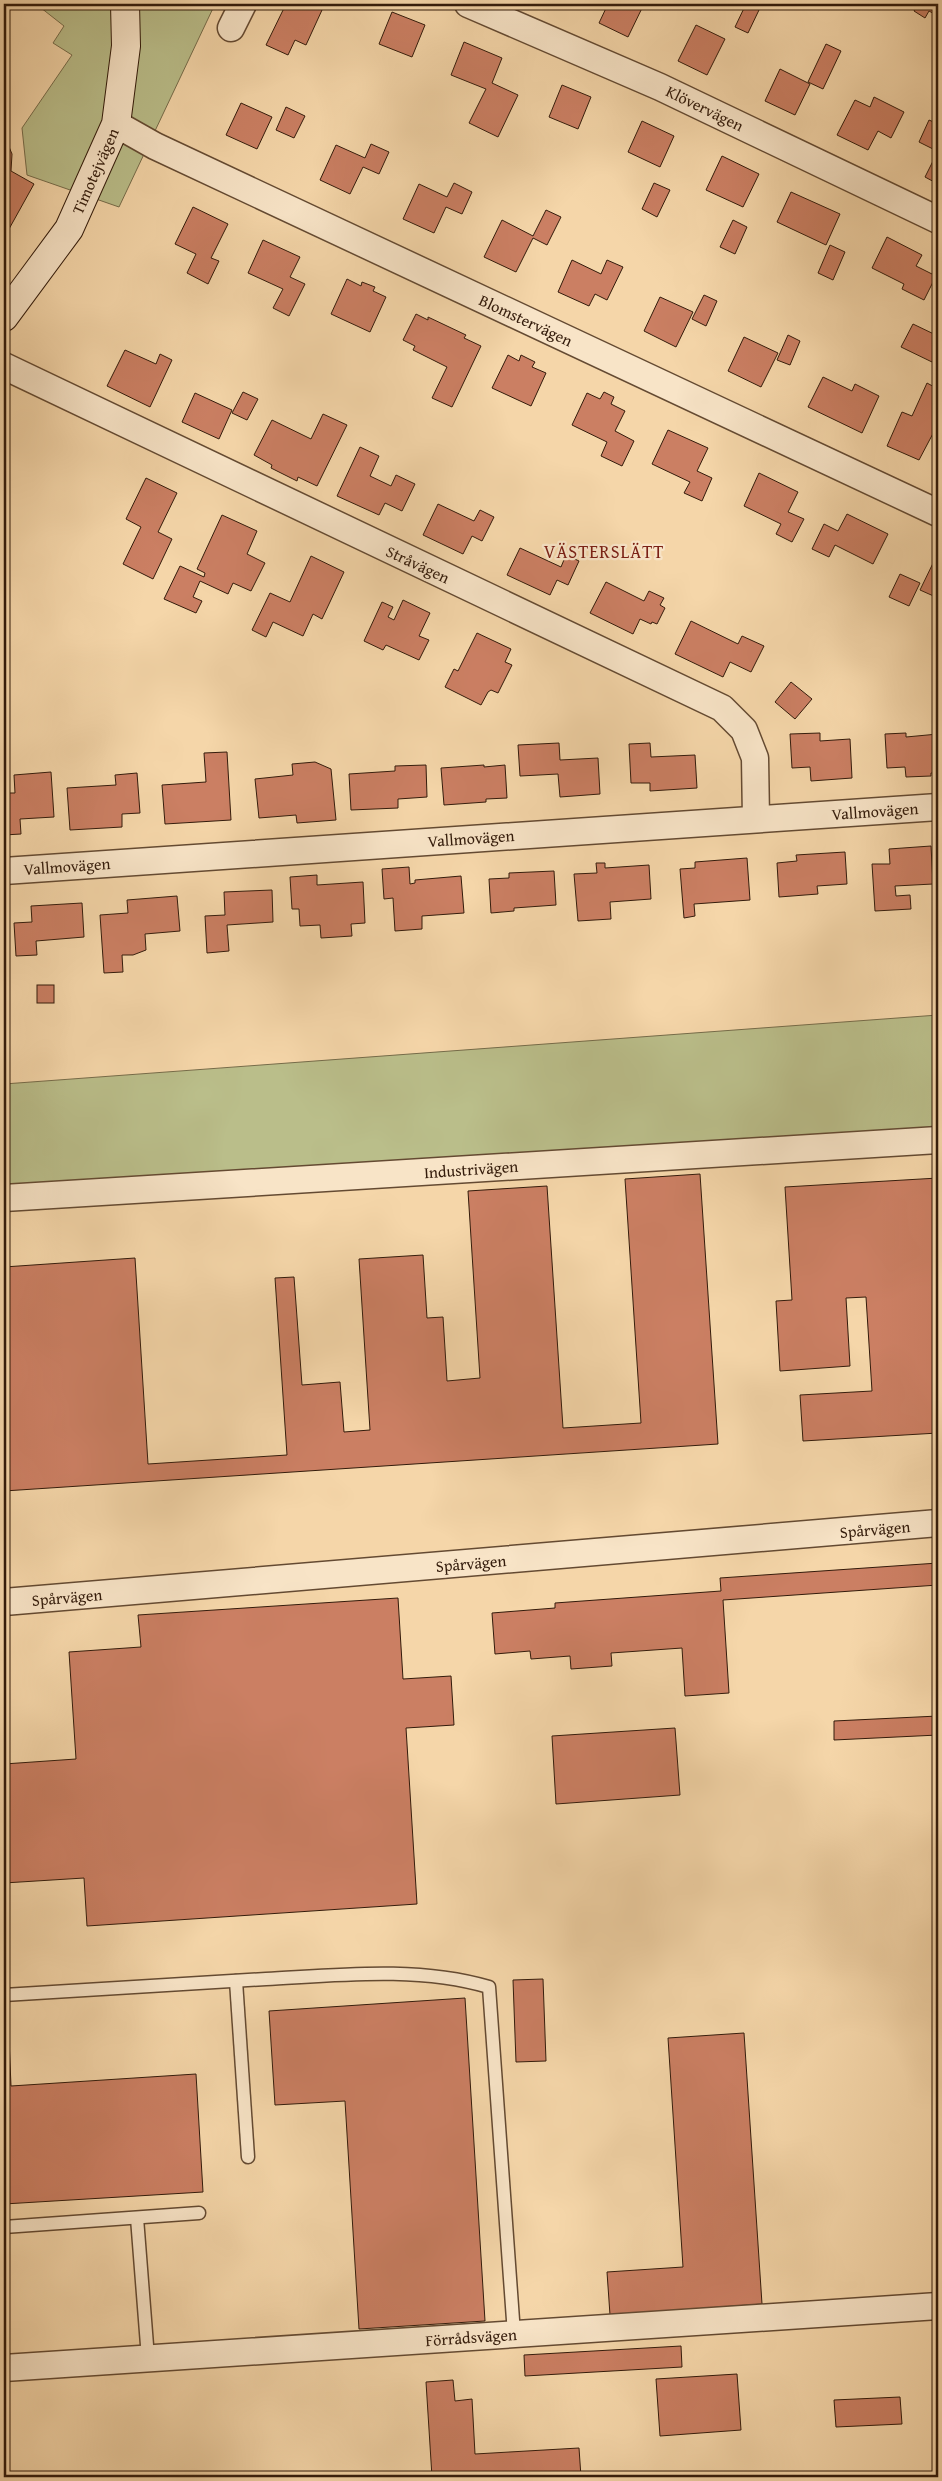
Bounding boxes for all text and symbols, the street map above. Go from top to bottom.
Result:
street label: Klövervägen [662,79,748,137]
street label: Timotejvägen [65,124,125,218]
street label: Blomstervägen [475,288,577,352]
district label: VÄSTERSLÄTT [544,538,664,565]
street label: Stråvägen [382,539,454,589]
street label: Vallmovägen [831,796,919,826]
street label: Vallmovägen [427,823,515,853]
street label: Vallmovägen [23,851,111,881]
street label: Industrivägen [423,1154,519,1184]
street label: Spårvägen [839,1514,911,1544]
street label: Spårvägen [435,1548,507,1578]
street label: Spårvägen [31,1582,103,1612]
street label: Förrådsvägen [424,2322,518,2352]

